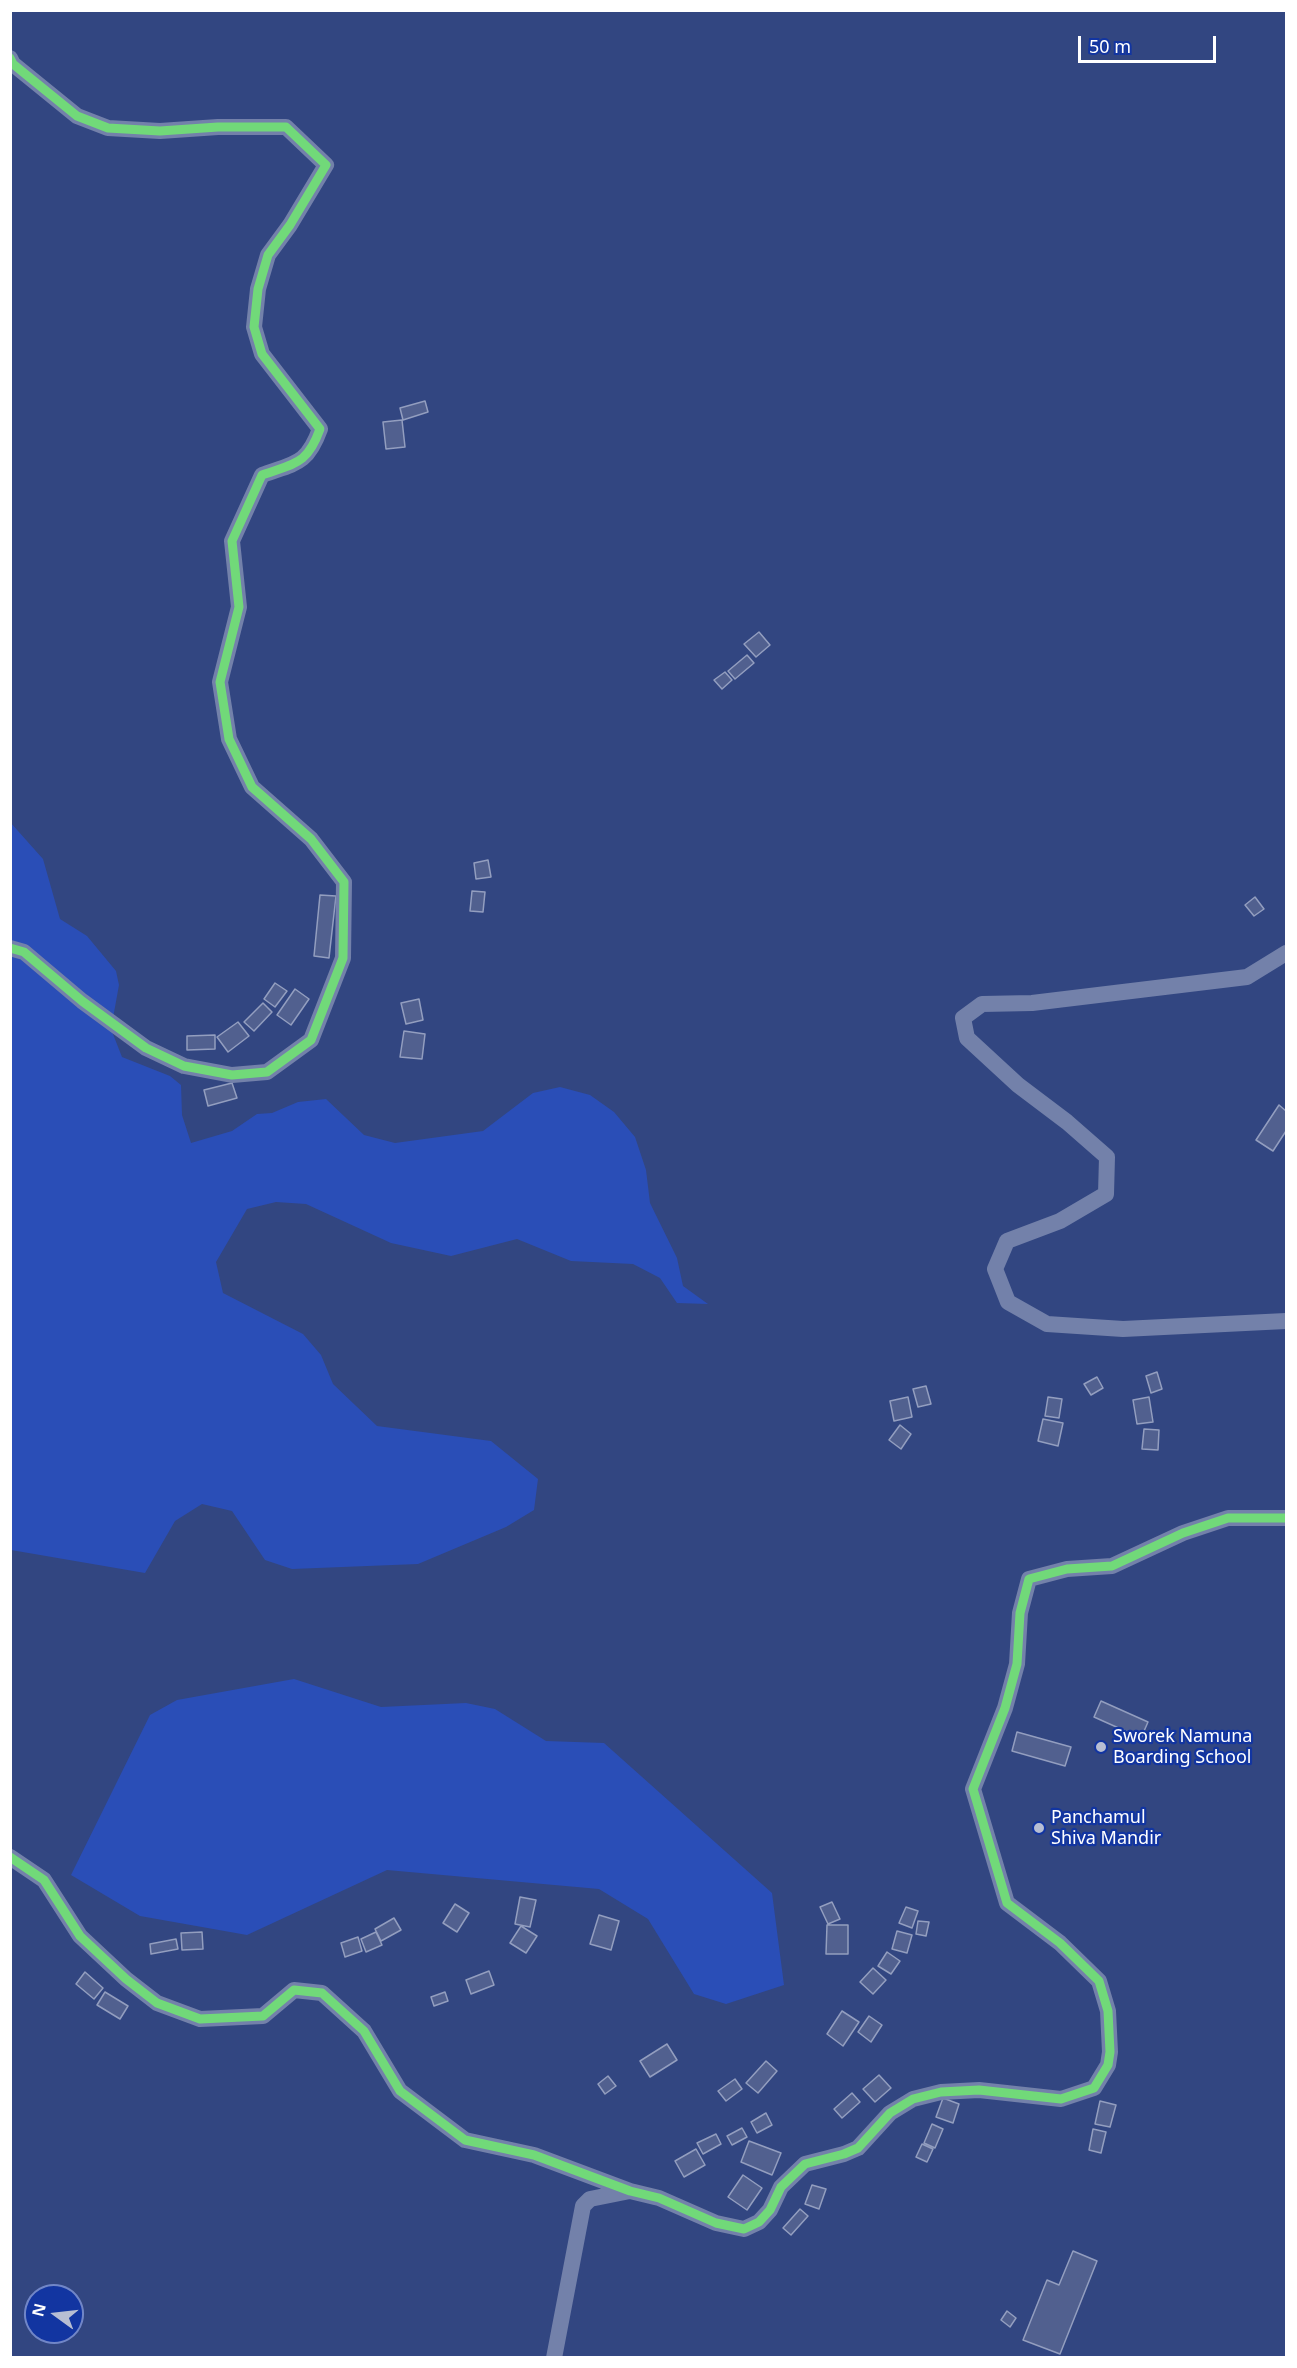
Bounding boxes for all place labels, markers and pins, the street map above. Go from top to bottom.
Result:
place label: Sworek Namuna Boarding School [1113,1726,1252,1768]
marker: Sworek Namuna Boarding School [1094,1740,1108,1754]
place label: Panchamul Shiva Mandir [1051,1807,1161,1850]
marker: Panchamul Shiva Mandir [1032,1821,1046,1835]

